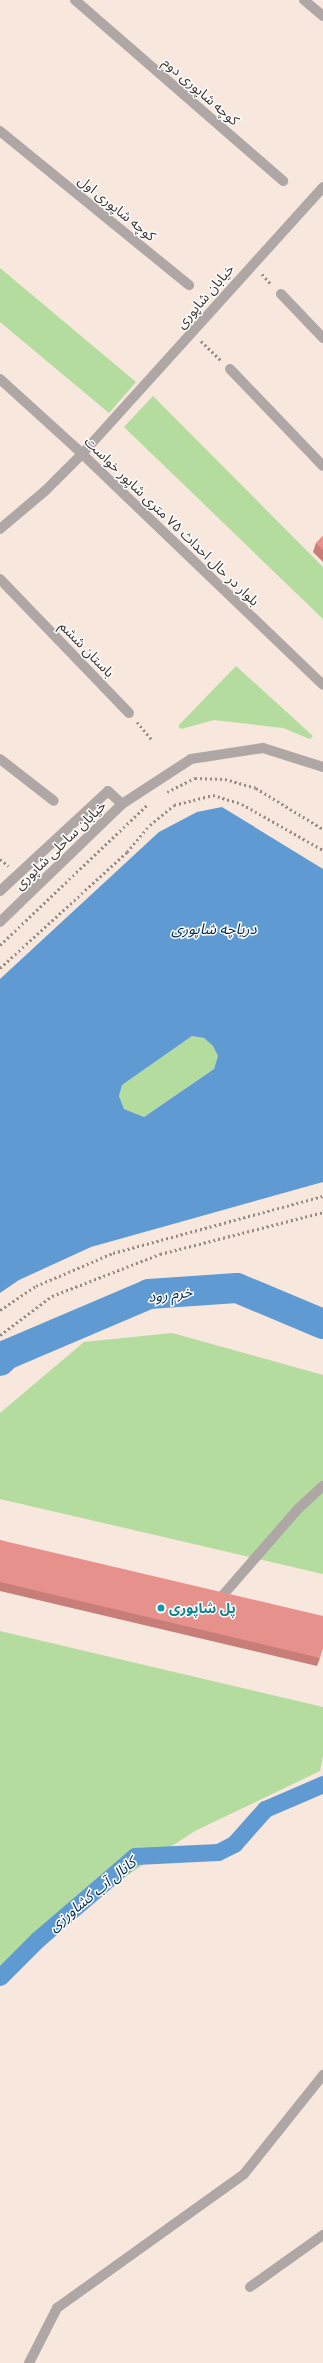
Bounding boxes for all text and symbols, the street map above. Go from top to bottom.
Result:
street label: کوچه شاپوری دوم [160,53,242,129]
street label: کوچه شاپوری اول [75,172,159,244]
street label: خیابان شاپوری [172,260,238,332]
street label: بلوار در حال احداث ۷۵ متری شاپور خواست [81,433,263,609]
street label: باستان ششم [56,617,118,681]
street label: خیابان ساحلی شاپوری [11,797,109,893]
water label: دریاچه شاپوری [171,920,257,938]
water label: خرم رود [147,1282,193,1306]
place label: پل شاپوری [169,1600,236,1616]
marker: پل شاپوری [156,1603,166,1613]
water label: کانال آب کشاورزی [45,1853,139,1935]

